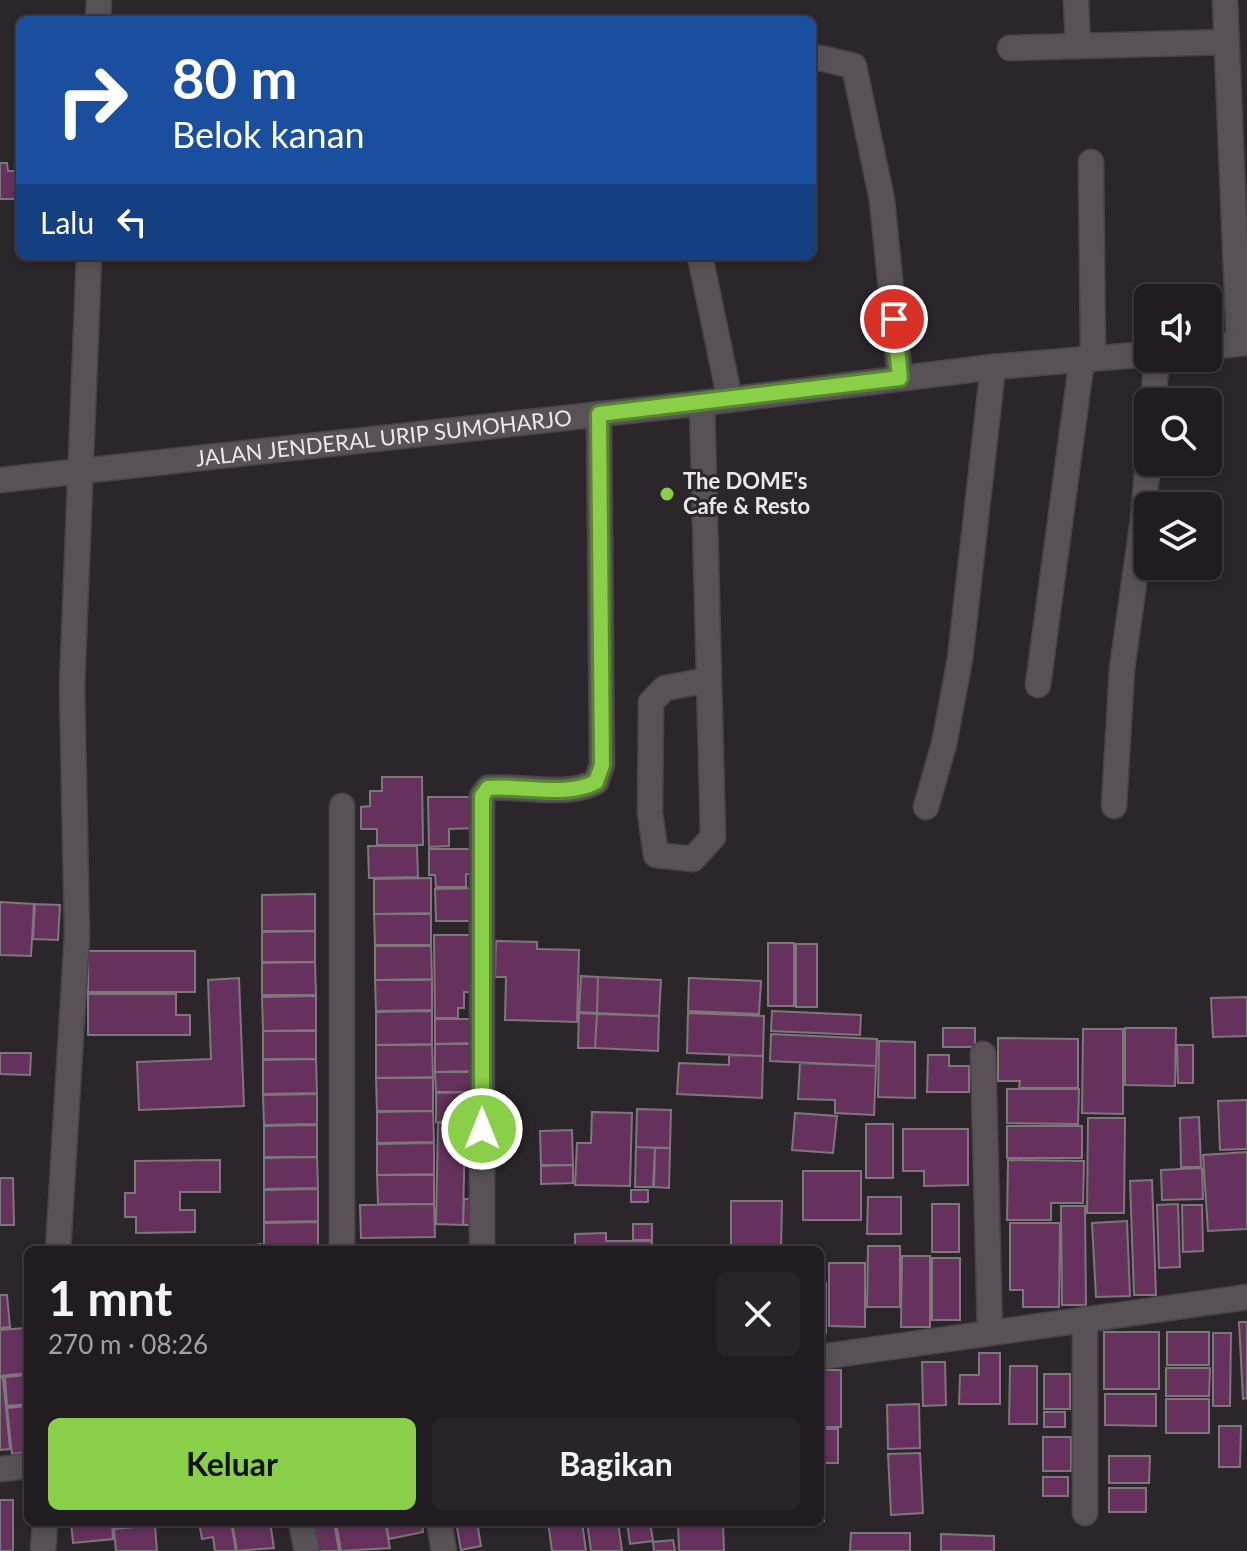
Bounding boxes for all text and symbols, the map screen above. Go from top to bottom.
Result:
text: 80 m [172,44,297,111]
icon: right [40,48,144,152]
text: Belok kanan [172,112,365,156]
icon: left [110,200,154,244]
text: Lalu [40,204,94,240]
map controls [1134,284,1222,580]
button: sound [1134,284,1222,372]
pin [860,285,928,353]
icon: arrive [872,297,916,341]
button: search [1134,388,1222,476]
street label: JALAN JENDERAL URIP SUMOHARJO [194,403,573,471]
place label: The DOME's Cafe & Resto [683,467,810,519]
marker: The DOME's Cafe & Resto [658,485,676,503]
button: layers [1134,492,1222,580]
position arrow [440,1087,524,1171]
text: 1 mnt [48,1269,172,1326]
button: close [716,1272,800,1356]
text: 270 m · 08:26 [48,1328,208,1360]
button: Keluar [48,1418,416,1510]
button: Bagikan [432,1418,800,1510]

